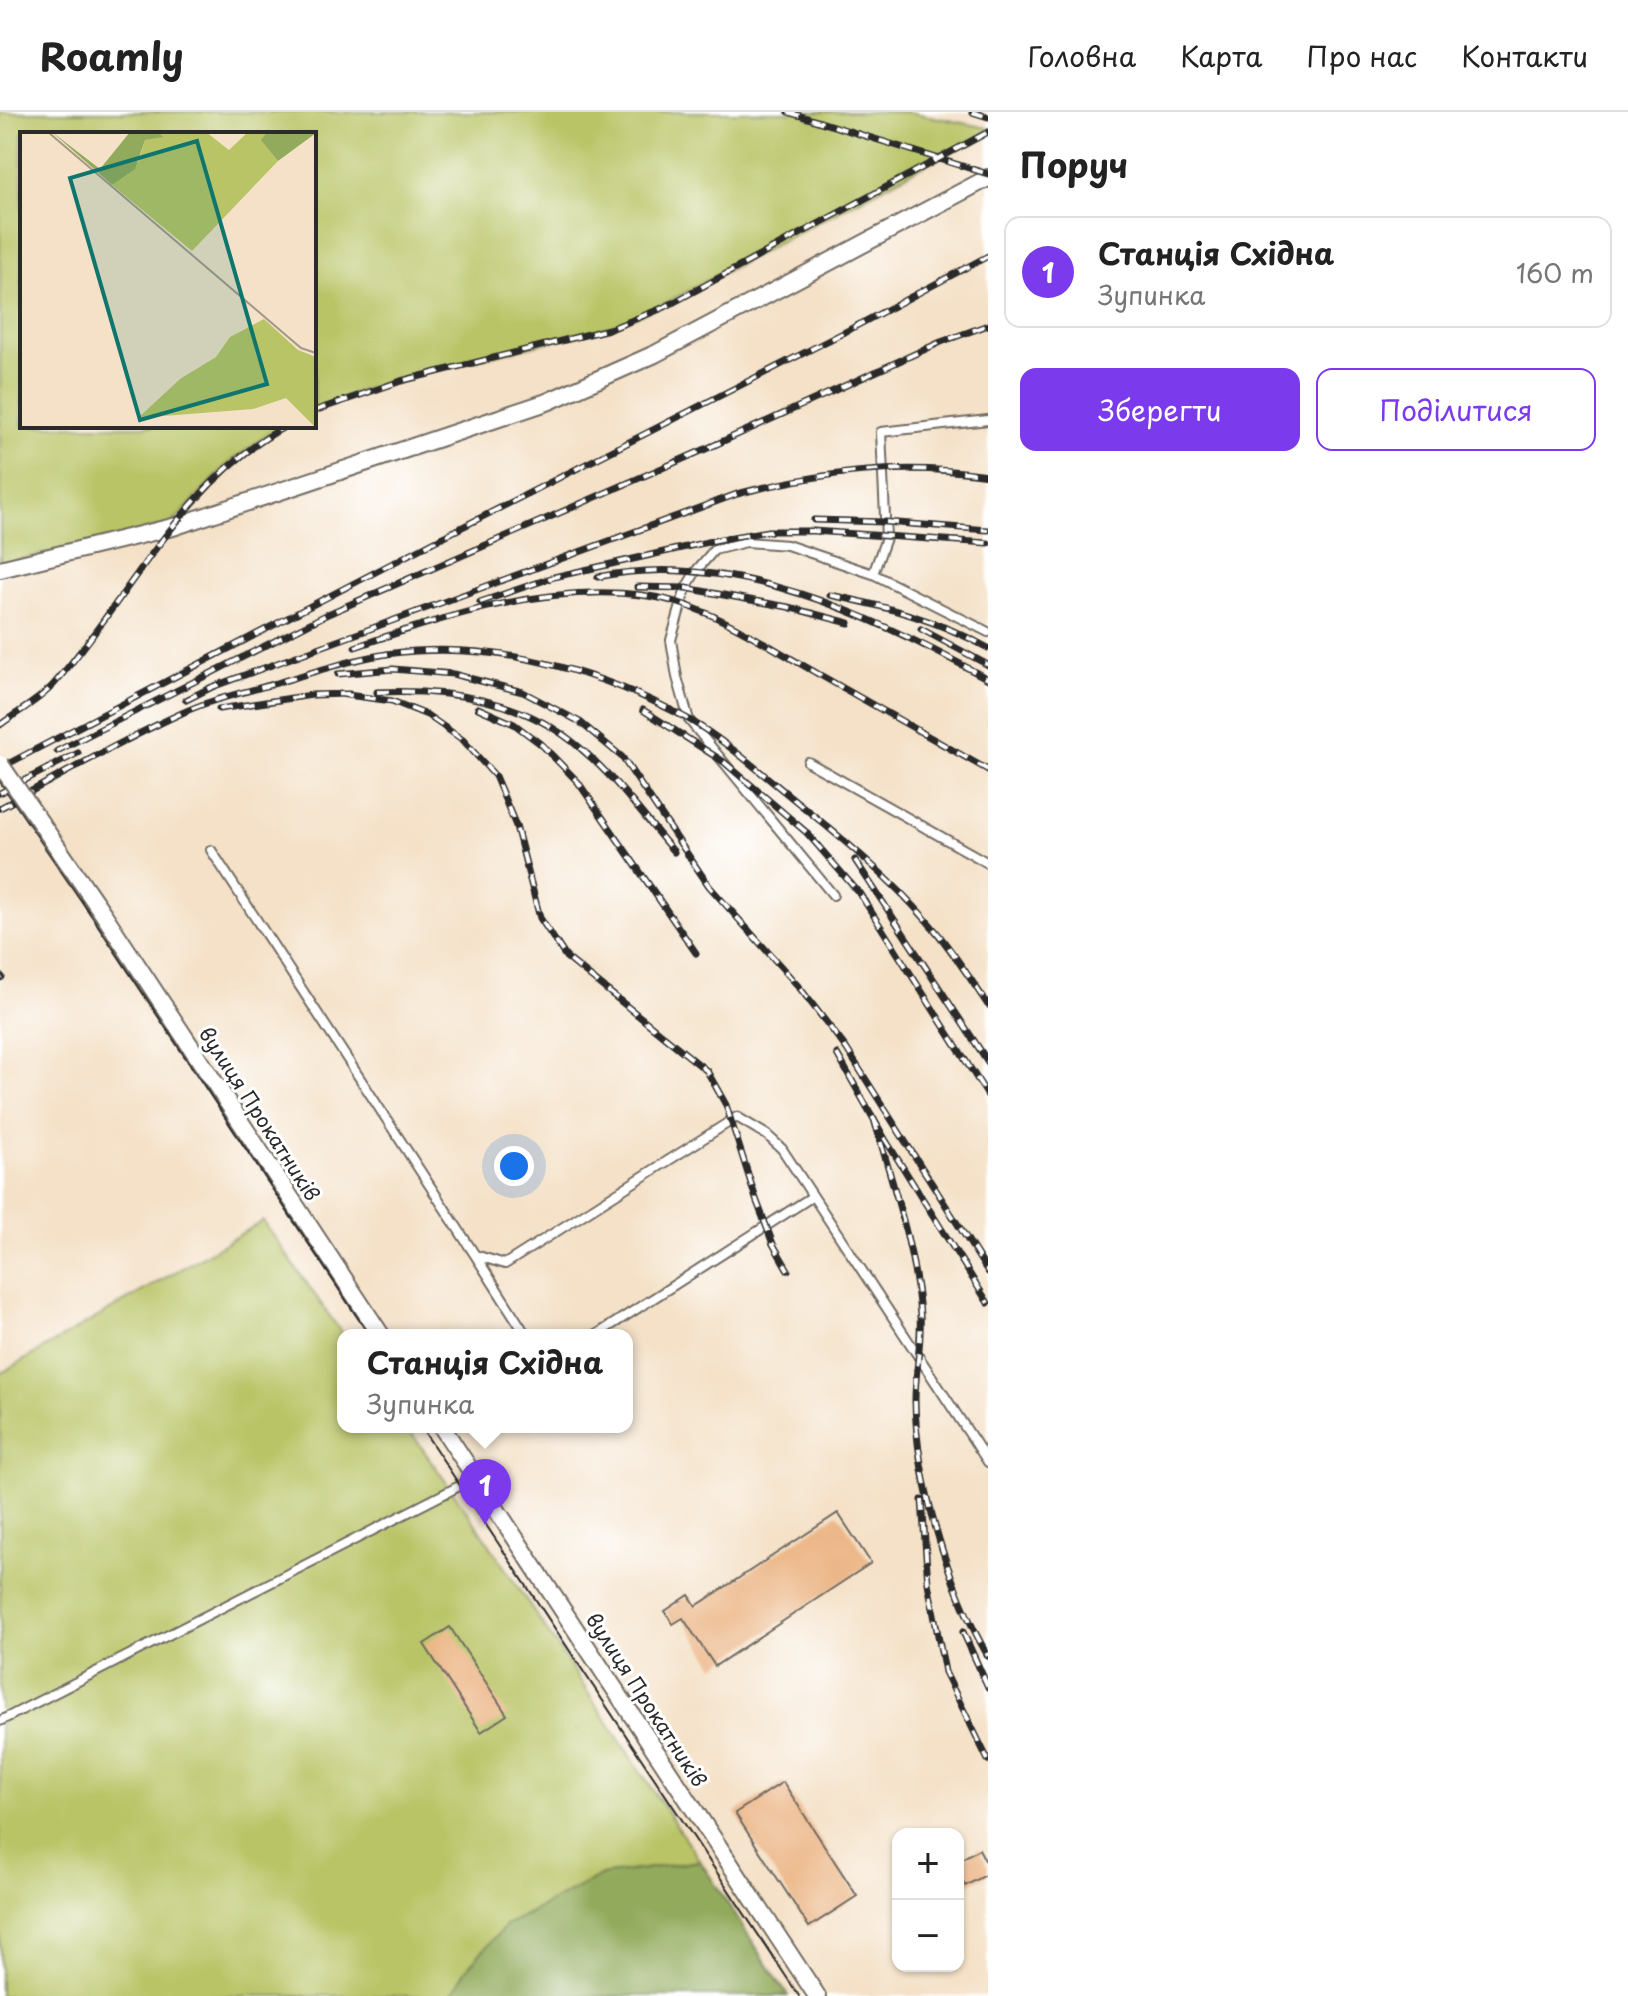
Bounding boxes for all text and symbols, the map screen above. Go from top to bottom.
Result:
text: Roamly [40,27,184,84]
text: Головна [1027,34,1136,77]
text: Карта [1180,34,1262,77]
text: Про нас [1306,34,1417,77]
text: Контакти [1461,34,1588,77]
inset map [20,132,316,428]
text: Поруч [1020,138,1128,190]
text: Станція Східна [1098,230,1334,275]
text: 1 [1042,253,1054,292]
text: 160 m [1516,253,1594,292]
text: Зупинка [1098,275,1205,314]
button: Зберегти [1020,368,1300,451]
button: Поділитися [1316,368,1596,451]
street label: вулиця Прокатників [192,1020,328,1207]
your location [494,1146,534,1186]
popup [337,1329,633,1433]
text: Станція Східна [367,1339,603,1384]
text: Зупинка [367,1384,474,1423]
pin: 1 [459,1459,511,1525]
street label: вулиця Прокатників [579,1606,715,1793]
map controls [892,1828,964,1972]
button: + [892,1828,964,1900]
button: − [892,1900,964,1972]

